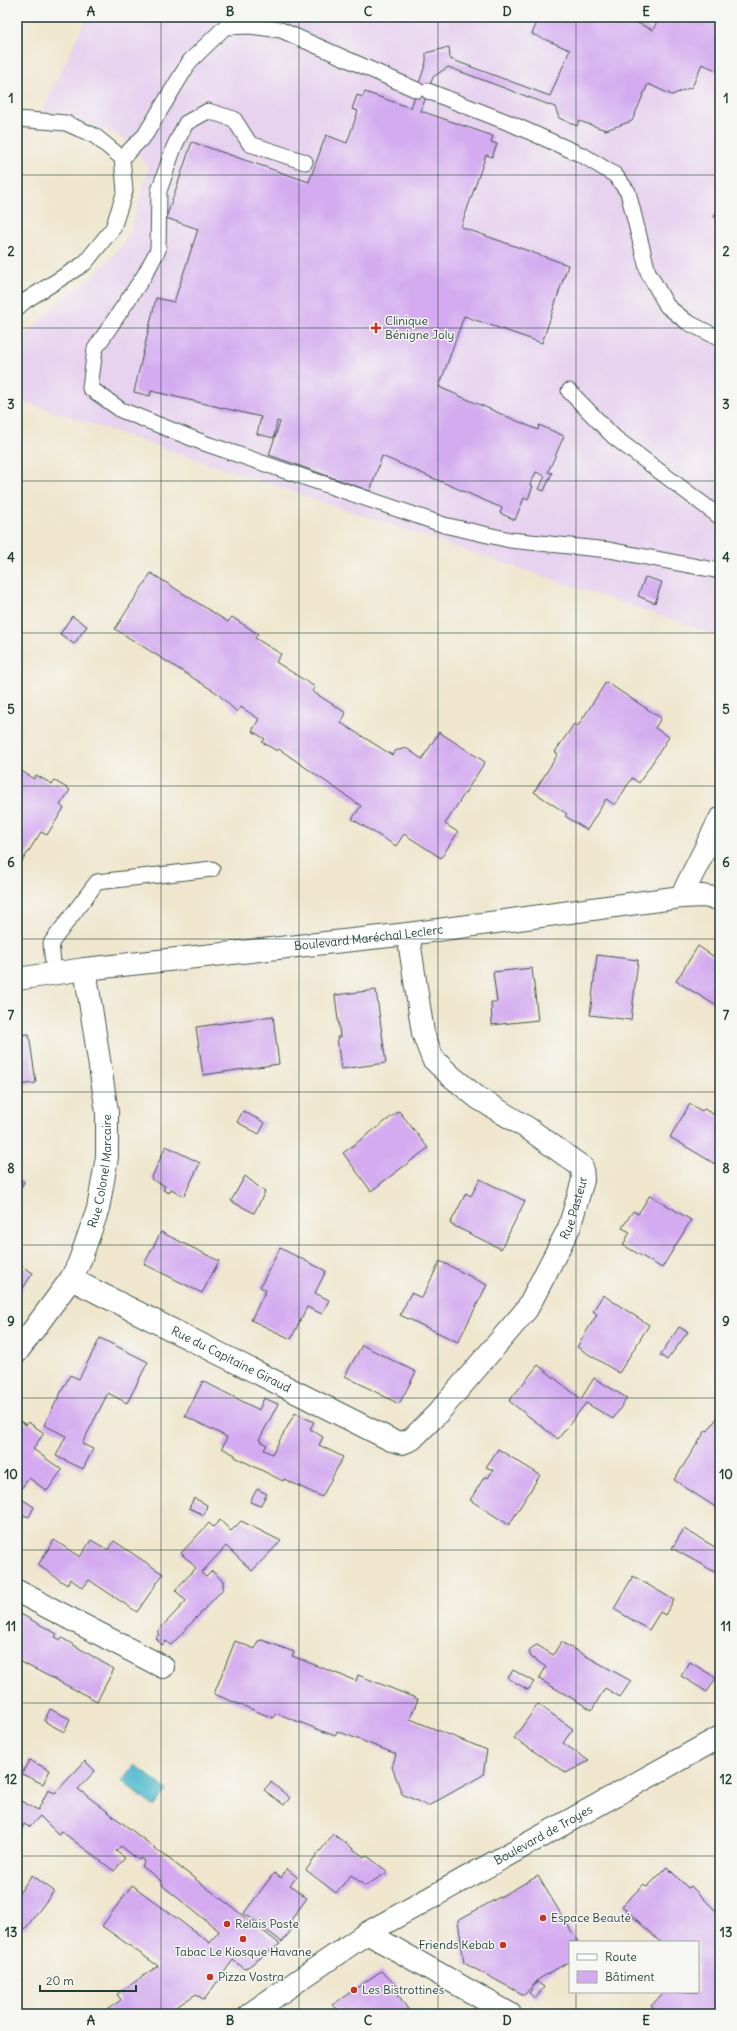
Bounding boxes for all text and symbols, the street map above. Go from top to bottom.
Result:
text: A [87,3,96,20]
text: B [226,3,235,20]
text: C [364,3,373,20]
text: D [502,3,512,20]
text: E [642,3,650,20]
text: 1 [8,90,14,107]
text: 1 [723,90,729,107]
text: 2 [7,243,15,260]
text: 2 [722,243,730,260]
place label: Clinique Bénigne Joly [385,313,454,342]
marker: Clinique Bénigne Joly [370,322,382,334]
text: 3 [7,396,15,413]
text: 3 [722,396,730,413]
text: 4 [7,549,15,566]
text: 4 [722,549,730,566]
text: 5 [7,701,15,718]
text: 5 [722,701,730,718]
text: 6 [7,854,15,871]
text: 6 [722,854,730,871]
street label: Boulevard Maréchal Leclerc [293,921,444,953]
text: 7 [8,1007,15,1024]
text: 7 [723,1007,730,1024]
street label: Rue Colonel Marcaire [84,1114,115,1230]
text: 8 [7,1160,15,1177]
text: 8 [722,1160,730,1177]
street label: Rue Pasteur [556,1176,590,1242]
text: 9 [7,1313,15,1330]
text: 9 [722,1313,730,1330]
street label: Rue du Capitaine Giraud [169,1323,293,1395]
text: 10 [4,1466,18,1483]
text: 10 [719,1466,733,1483]
text: 11 [6,1618,16,1635]
text: 11 [721,1618,731,1635]
text: 12 [5,1771,17,1788]
text: 12 [720,1771,732,1788]
street label: Boulevard de Troyes [491,1801,595,1868]
place label: Espace Beauté [551,1910,631,1925]
marker: Espace Beauté [538,1913,548,1923]
place label: Relais Poste [235,1916,299,1931]
marker: Relais Poste [222,1919,232,1929]
text: 13 [5,1924,17,1941]
text: 13 [720,1924,732,1941]
marker: Tabac Le Kiosque Havane [238,1934,248,1944]
place label: Friends Kebab [419,1937,495,1952]
marker: Friends Kebab [498,1940,508,1950]
legend [569,1941,699,1993]
place label: Tabac Le Kiosque Havane [175,1944,311,1959]
text: Route [605,1949,637,1964]
scale bar [40,1967,136,1993]
place label: Pizza Vostra [218,1969,284,1984]
text: Bâtiment [605,1969,654,1984]
marker: Pizza Vostra [205,1972,215,1982]
text: 20 m [46,1973,74,1988]
place label: Les Bistrottines [362,1982,444,1997]
marker: Les Bistrottines [349,1985,359,1995]
text: A [87,2012,96,2029]
text: B [226,2012,235,2029]
text: C [364,2012,373,2029]
text: D [502,2012,512,2029]
text: E [642,2012,650,2029]

